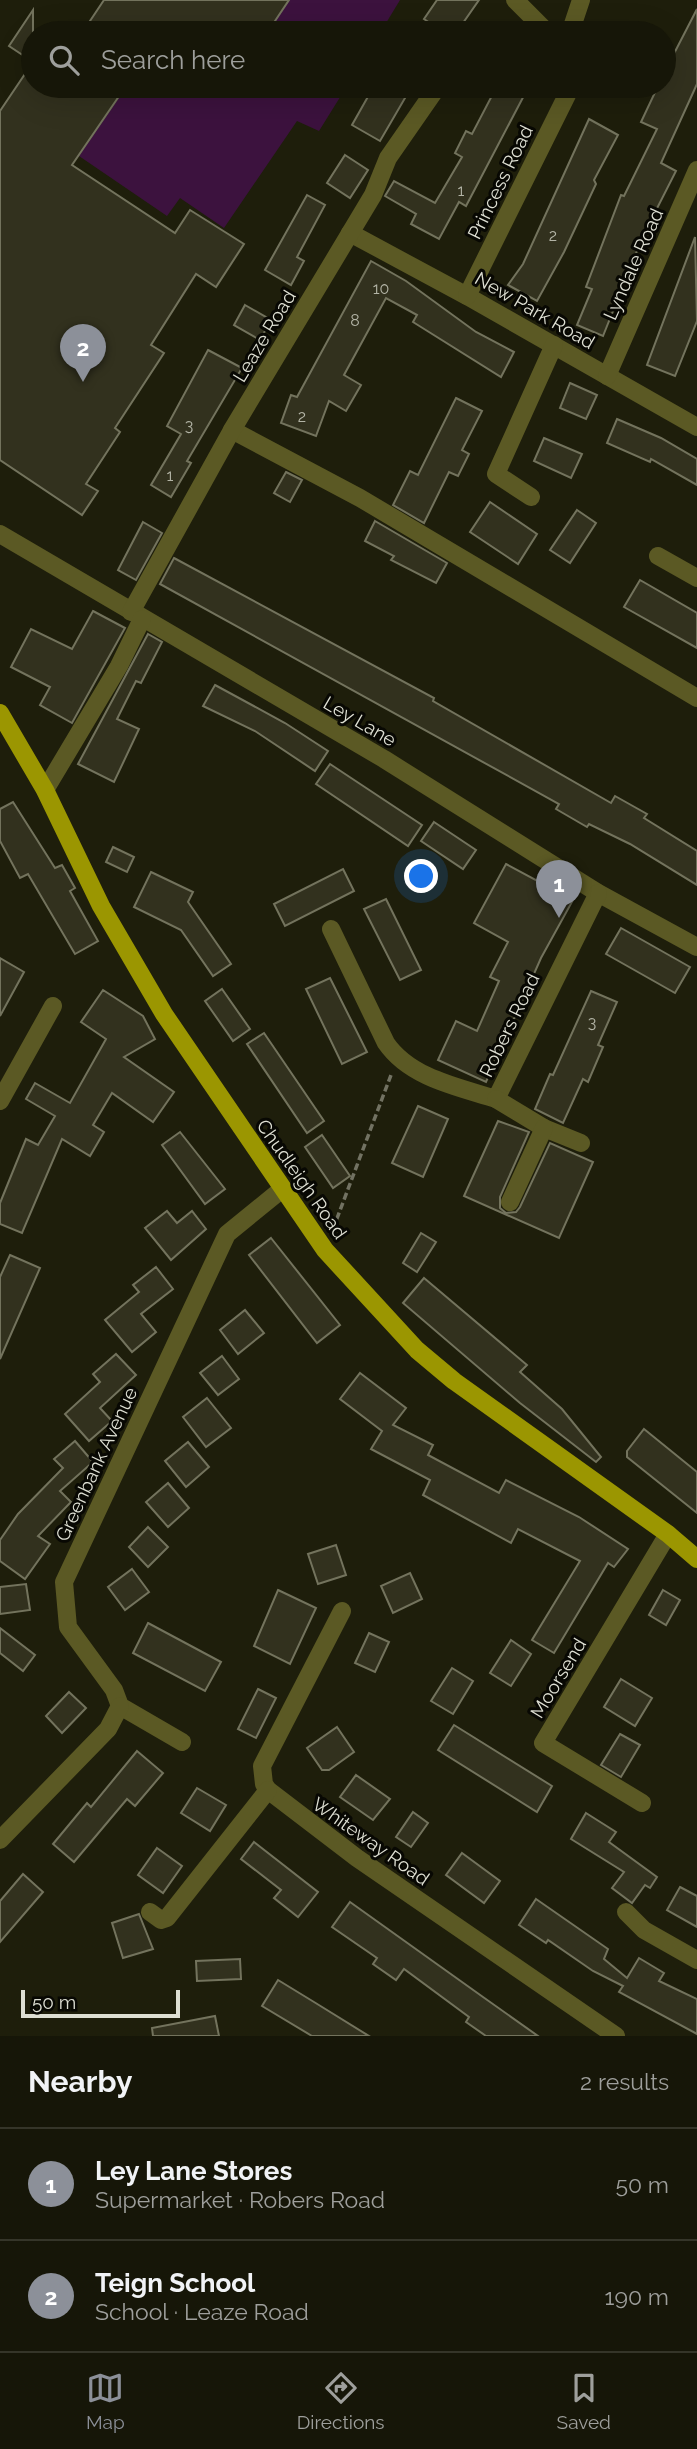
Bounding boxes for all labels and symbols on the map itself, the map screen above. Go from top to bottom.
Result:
street label: Princess Road [463,121,537,243]
house number: 1 [458,181,465,200]
street label: Lyndale Road [599,205,667,323]
house number: 2 [549,226,557,245]
street label: New Park Road [471,267,599,353]
house number: 10 [373,279,389,298]
street label: Leaze Road [228,286,300,386]
house number: 8 [350,311,360,330]
pin: 2 [60,324,106,382]
house number: 2 [298,407,306,426]
house number: 3 [185,416,193,435]
house number: 1 [167,466,174,485]
street label: Ley Lane [320,691,400,751]
your location [404,859,438,893]
pin: 1 [536,860,582,918]
street label: Robers Road [474,970,544,1080]
house number: 3 [588,1013,596,1032]
street label: Chudleigh Road [253,1115,351,1243]
street label: Greenbank Avenue [51,1383,141,1545]
street label: Moorsend [526,1634,590,1722]
street label: Whiteway Road [308,1793,434,1889]
scale bar [21,1987,180,2019]

